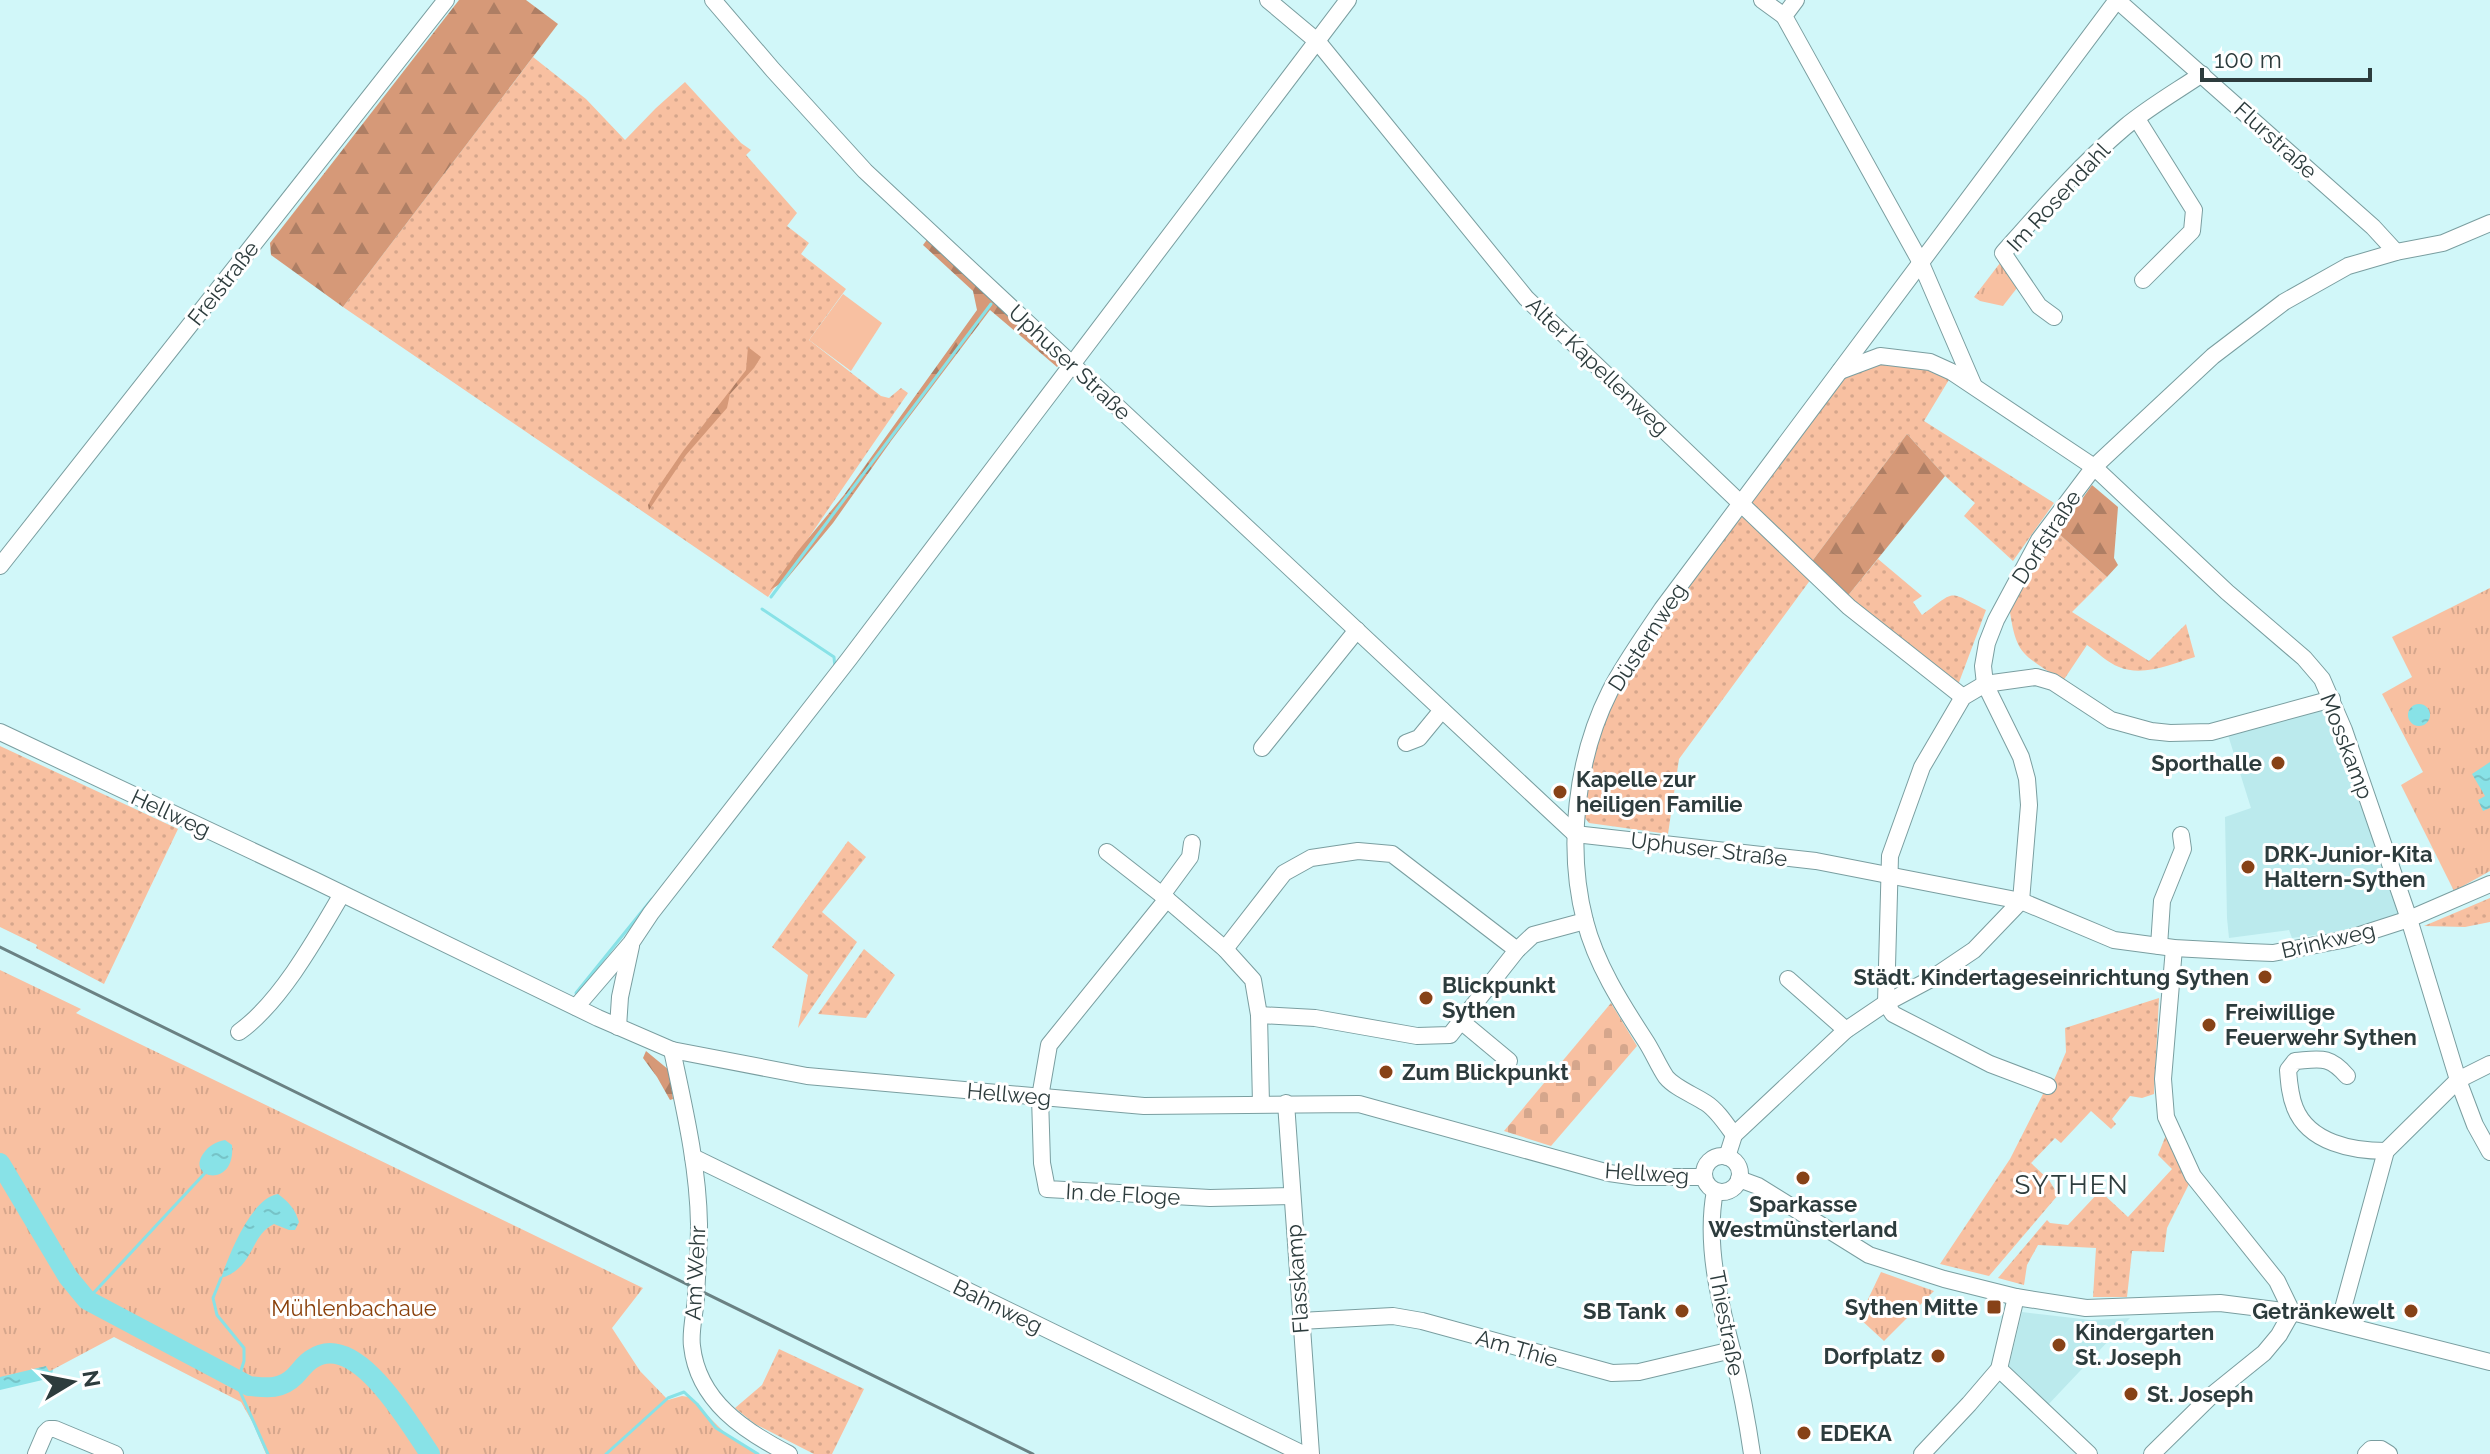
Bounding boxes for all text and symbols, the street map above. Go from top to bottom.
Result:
scale bar [2202,32,2370,82]
text: 100 m [2214,45,2282,74]
street label: Flurstraße [2229,96,2323,184]
street label: Im Rosendahl [2001,137,2115,257]
street label: Freistraße [182,236,264,330]
street label: Alter Kapellenweg [1521,291,1675,441]
street label: Uphuser Straße [1004,299,1137,425]
street label: Dorfstraße [2006,485,2086,589]
street label: Düsternweg [1602,578,1692,696]
street label: Mosskamp [2315,690,2379,802]
place label: Sporthalle [2151,750,2262,776]
marker: Sporthalle [2269,754,2287,772]
place label: Kapelle zur heiligen Familie [1576,766,1743,817]
street label: Hellweg [127,783,215,843]
marker: Kapelle zur heiligen Familie [1551,783,1569,801]
street label: Uphuser Straße [1629,826,1789,872]
place label: DRK-Junior-Kita Haltern-Sythen [2264,841,2433,892]
marker: DRK-Junior-Kita Haltern-Sythen [2239,858,2257,876]
street label: Brinkweg [2278,917,2378,963]
place label: Städt. Kindertageseinrichtung Sythen [1854,964,2249,990]
marker: Städt. Kindertageseinrichtung Sythen [2256,968,2274,986]
place label: Blickpunkt Sythen [1442,972,1556,1023]
marker: Blickpunkt Sythen [1417,989,1435,1007]
place label: Freiwillige Feuerwehr Sythen [2225,999,2417,1050]
marker: Freiwillige Feuerwehr Sythen [2200,1016,2218,1034]
place label: Zum Blickpunkt [1402,1059,1569,1085]
marker: Zum Blickpunkt [1377,1063,1395,1081]
street label: Hellweg [966,1077,1052,1111]
street label: Hellweg [1604,1157,1690,1189]
marker: Sparkasse Westmünsterland [1794,1169,1812,1187]
district label: SYTHEN [2014,1170,2130,1200]
street label: In de Floge [1065,1178,1181,1210]
place label: Sparkasse Westmünsterland [1708,1191,1898,1242]
street label: Flasskamp [1280,1223,1314,1335]
street label: Am Wehr [680,1225,710,1321]
street label: Thiestraße [1704,1268,1750,1378]
street label: Bahnweg [949,1273,1047,1339]
place label: Sythen Mitte [1845,1294,1978,1320]
park label: Mühlenbachaue [271,1295,437,1321]
place label: SB Tank [1583,1298,1667,1324]
marker: Sythen Mitte [1985,1298,2003,1316]
place label: Getränkewelt [2252,1298,2396,1324]
marker: SB Tank [1673,1302,1691,1320]
marker: Getränkewelt [2402,1302,2420,1320]
place label: Kindergarten St. Joseph [2075,1319,2214,1370]
street label: Am Thie [1473,1324,1561,1372]
marker: Kindergarten St. Joseph [2050,1336,2068,1354]
north arrow [32,1342,112,1422]
place label: Dorfplatz [1824,1343,1922,1369]
marker: Dorfplatz [1929,1347,1947,1365]
text: N [77,1368,106,1389]
place label: St. Joseph [2147,1381,2254,1407]
marker: St. Joseph [2122,1385,2140,1403]
place label: EDEKA [1820,1420,1892,1446]
marker: EDEKA [1795,1424,1813,1442]

